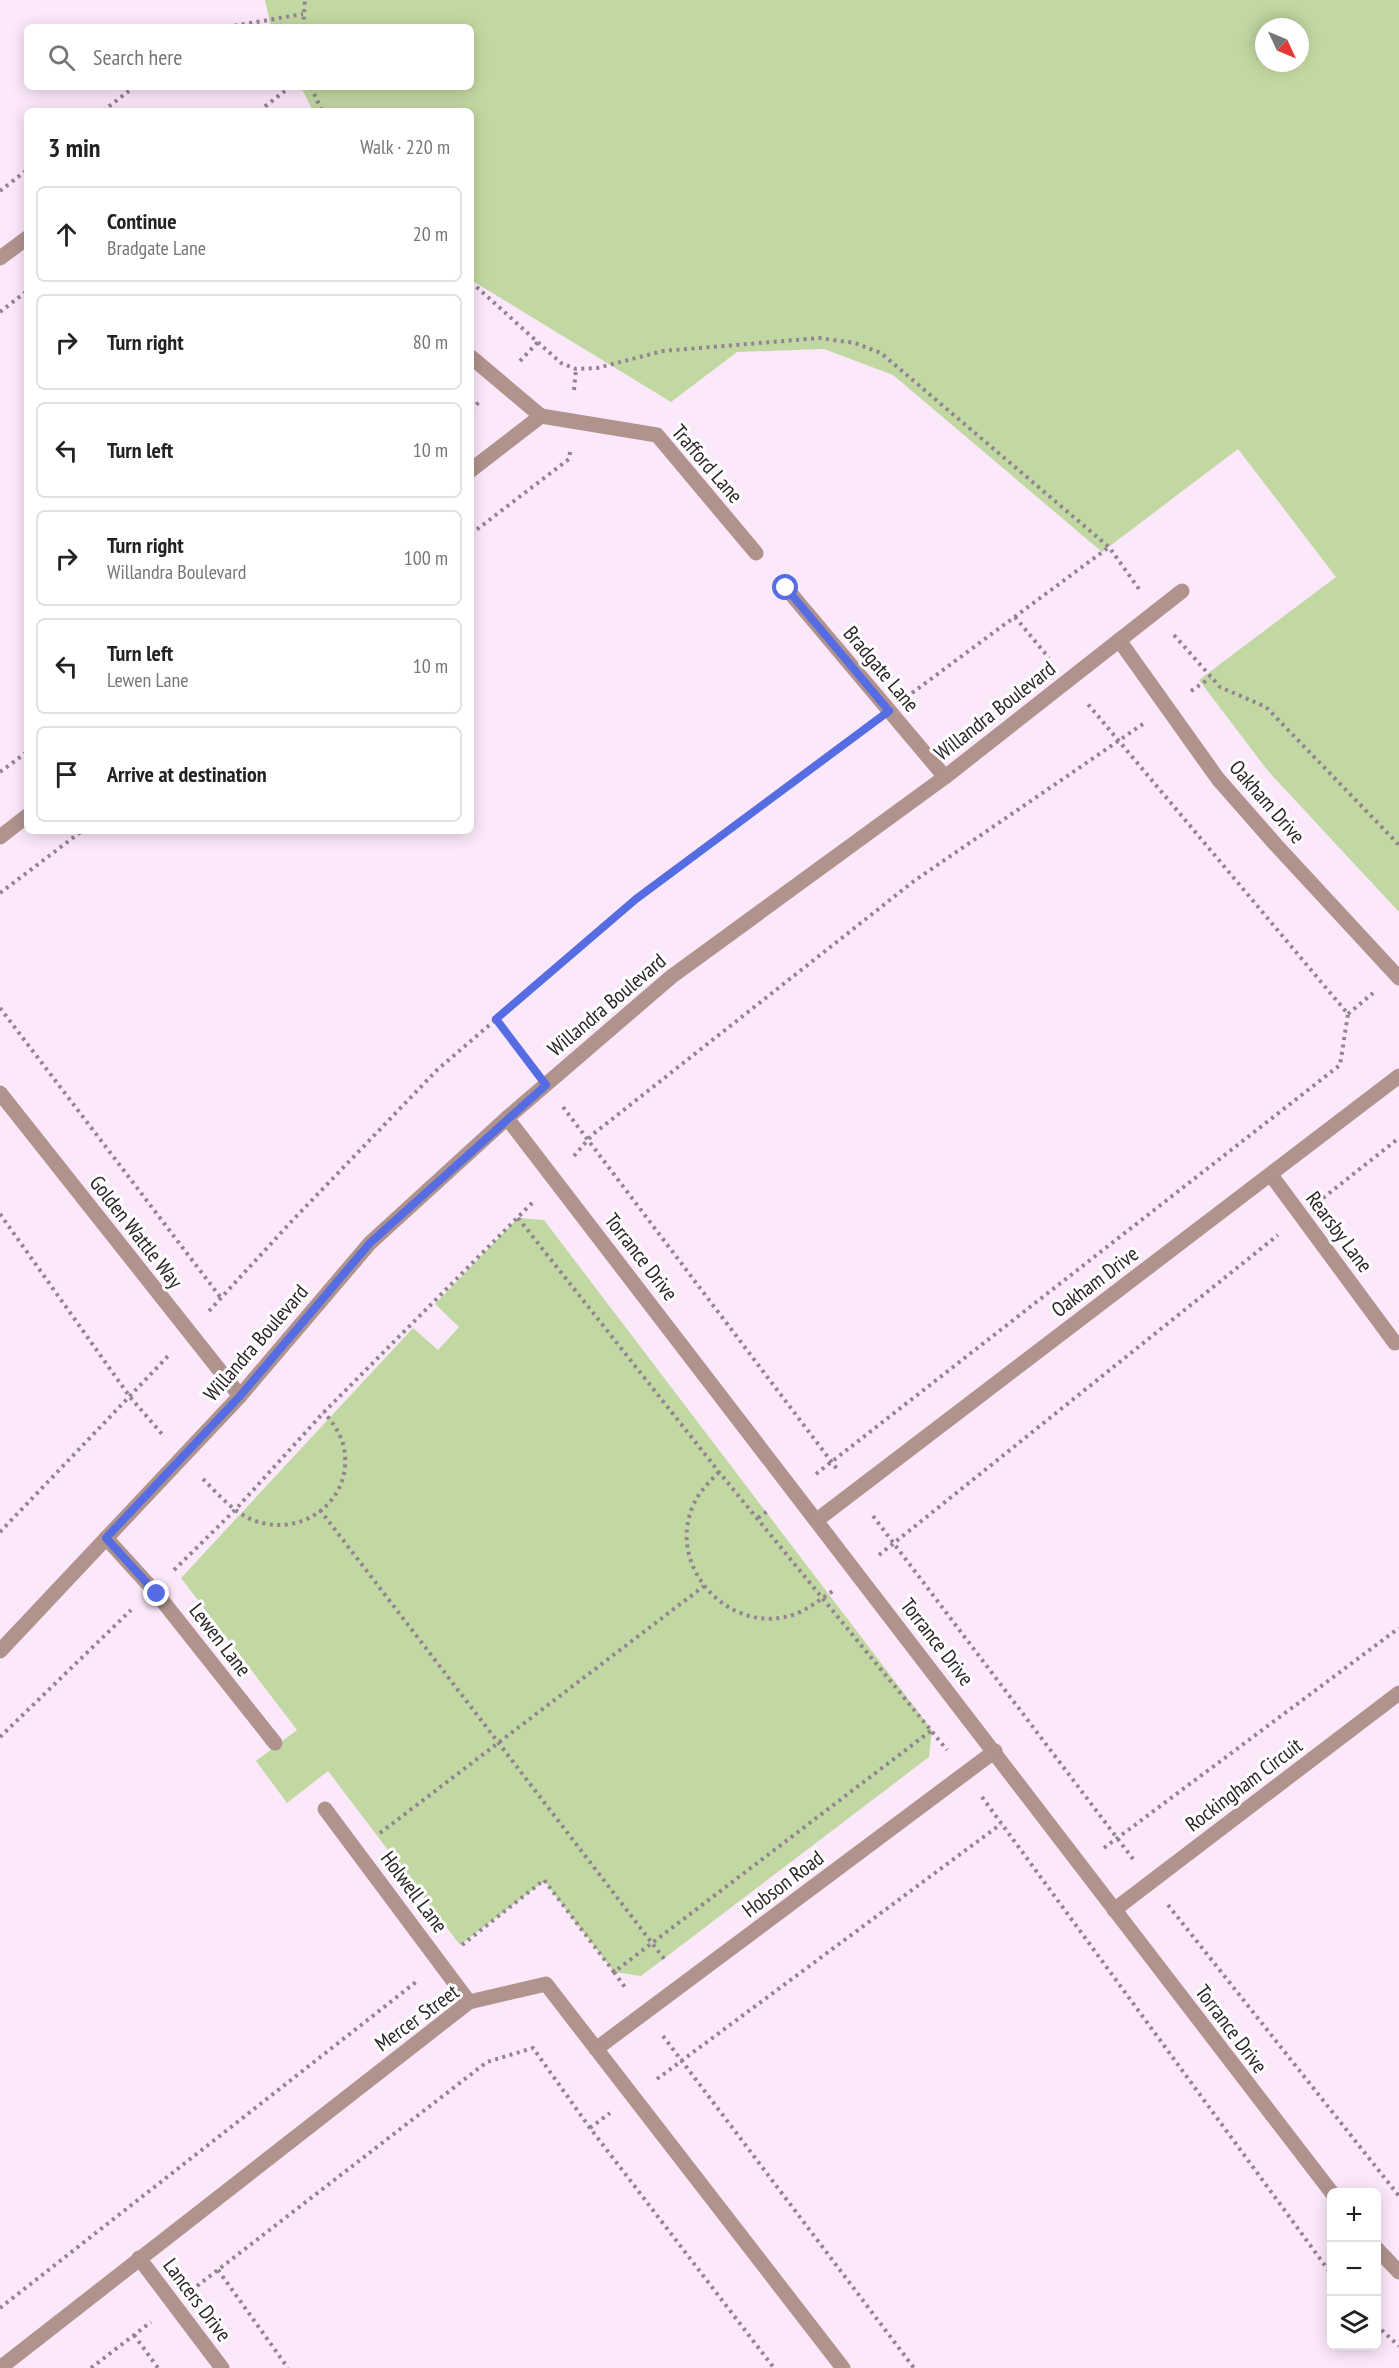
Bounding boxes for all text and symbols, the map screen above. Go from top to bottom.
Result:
north arrow [1255,18,1309,72]
search box [24,24,474,90]
icon: search [45,41,78,74]
text: Search here [93,43,182,71]
text: 3 min [48,131,101,164]
text: Walk · 220 m [360,134,450,160]
text: Continue [107,207,177,235]
icon: ahead [50,218,83,251]
text: 20 m [413,221,448,247]
text: Bradgate Lane [107,235,206,261]
icon: right [50,326,83,359]
text: Turn right [107,328,184,356]
text: 80 m [413,329,448,355]
street label: Trafford Lane [666,419,749,509]
icon: left [50,434,83,467]
text: Turn left [107,436,173,464]
text: 10 m [413,437,448,463]
text: Turn right [107,531,184,559]
icon: right [50,542,83,575]
text: 100 m [404,545,448,571]
text: Willandra Boulevard [107,559,246,585]
route start [772,574,798,600]
street label: Bradgate Lane [838,620,925,717]
text: Turn left [107,639,173,667]
icon: left [50,650,83,683]
text: 10 m [413,653,448,679]
street label: Willandra Boulevard [929,655,1061,766]
text: Lewen Lane [107,667,188,693]
street label: Oakham Drive [1224,754,1311,849]
icon: arrive [50,758,83,791]
text: Arrive at destination [107,760,267,788]
street label: Willandra Boulevard [542,947,671,1062]
street label: Golden Wattle Way [84,1170,189,1294]
street label: Rearsby Lane [1300,1186,1379,1278]
street label: Torrance Drive [599,1207,684,1306]
street label: Oakham Drive [1046,1240,1144,1323]
street label: Willandra Boulevard [197,1279,314,1407]
route end [143,1580,169,1606]
street label: Torrance Drive [895,1592,980,1691]
street label: Lewen Lane [183,1598,257,1682]
street label: Rockingham Circuit [1180,1732,1308,1837]
street label: Hobson Road [737,1844,829,1923]
street label: Holwell Lane [375,1846,454,1938]
street label: Mercer Street [369,1978,464,2057]
street label: Torrance Drive [1189,1979,1273,2078]
map controls [1327,2188,1381,2350]
button: + [1327,2188,1381,2242]
button: − [1327,2242,1381,2296]
street label: Lancers Drive [157,2253,237,2347]
button: layers [1327,2296,1381,2350]

